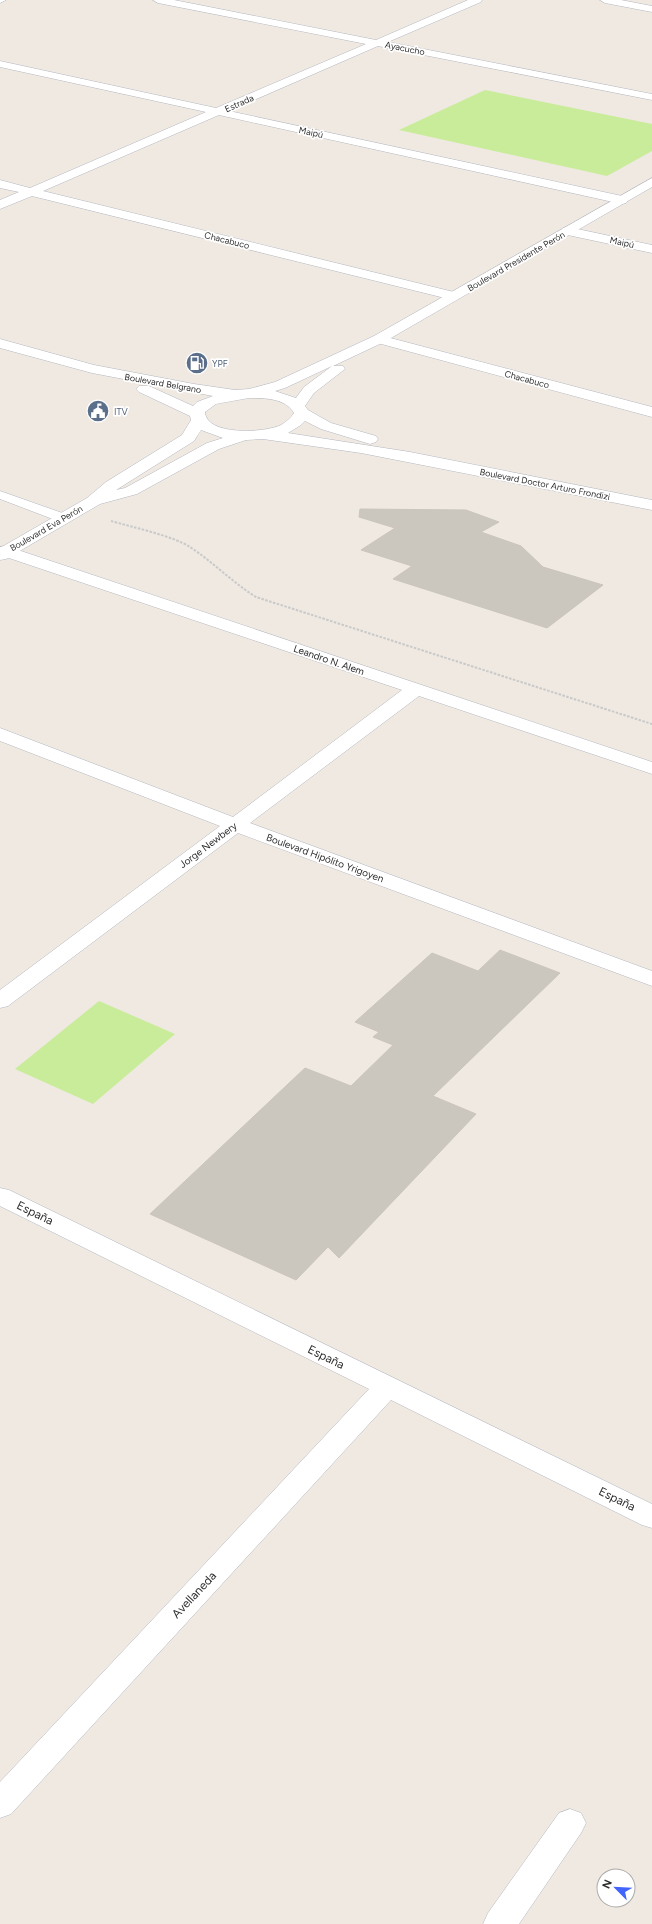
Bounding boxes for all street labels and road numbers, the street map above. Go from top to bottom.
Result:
street label: Ayacucho [384,39,426,57]
street label: Estrada [223,92,256,114]
street label: Maipú [298,124,324,140]
street label: Chacabuco [203,229,251,251]
street label: Boulevard Presidente Perón [465,229,567,293]
street label: Maipú [609,234,635,250]
street label: Chacabuco [503,368,551,390]
street label: Boulevard Belgrano [124,371,202,395]
street label: Boulevard Doctor Arturo Frondizi [479,466,611,502]
street label: Boulevard Eva Perón [8,503,84,553]
street label: Leandro N. Alem [292,642,366,678]
street label: Jorge Newbery [177,819,240,871]
street label: Boulevard Hipólito Yrigoyen [264,831,386,885]
street label: España [15,1198,55,1228]
street label: España [306,1342,346,1372]
street label: España [597,1484,637,1514]
street label: Avellaneda [169,1569,219,1621]

